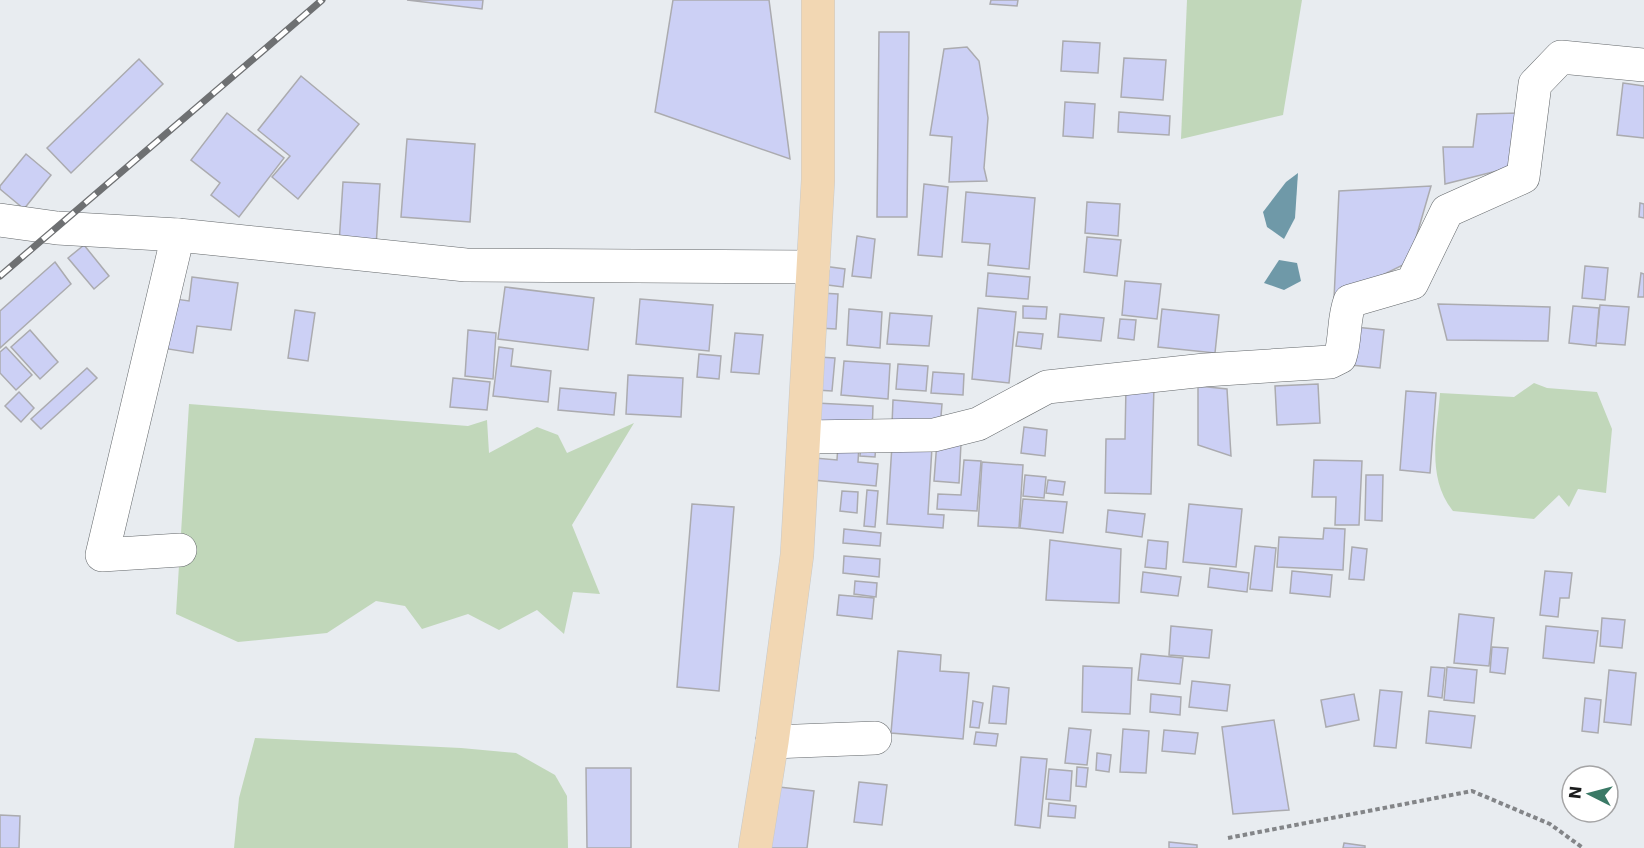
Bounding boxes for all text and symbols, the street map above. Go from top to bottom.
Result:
north arrow [1560,764,1620,824]
text: N [1565,785,1586,800]

